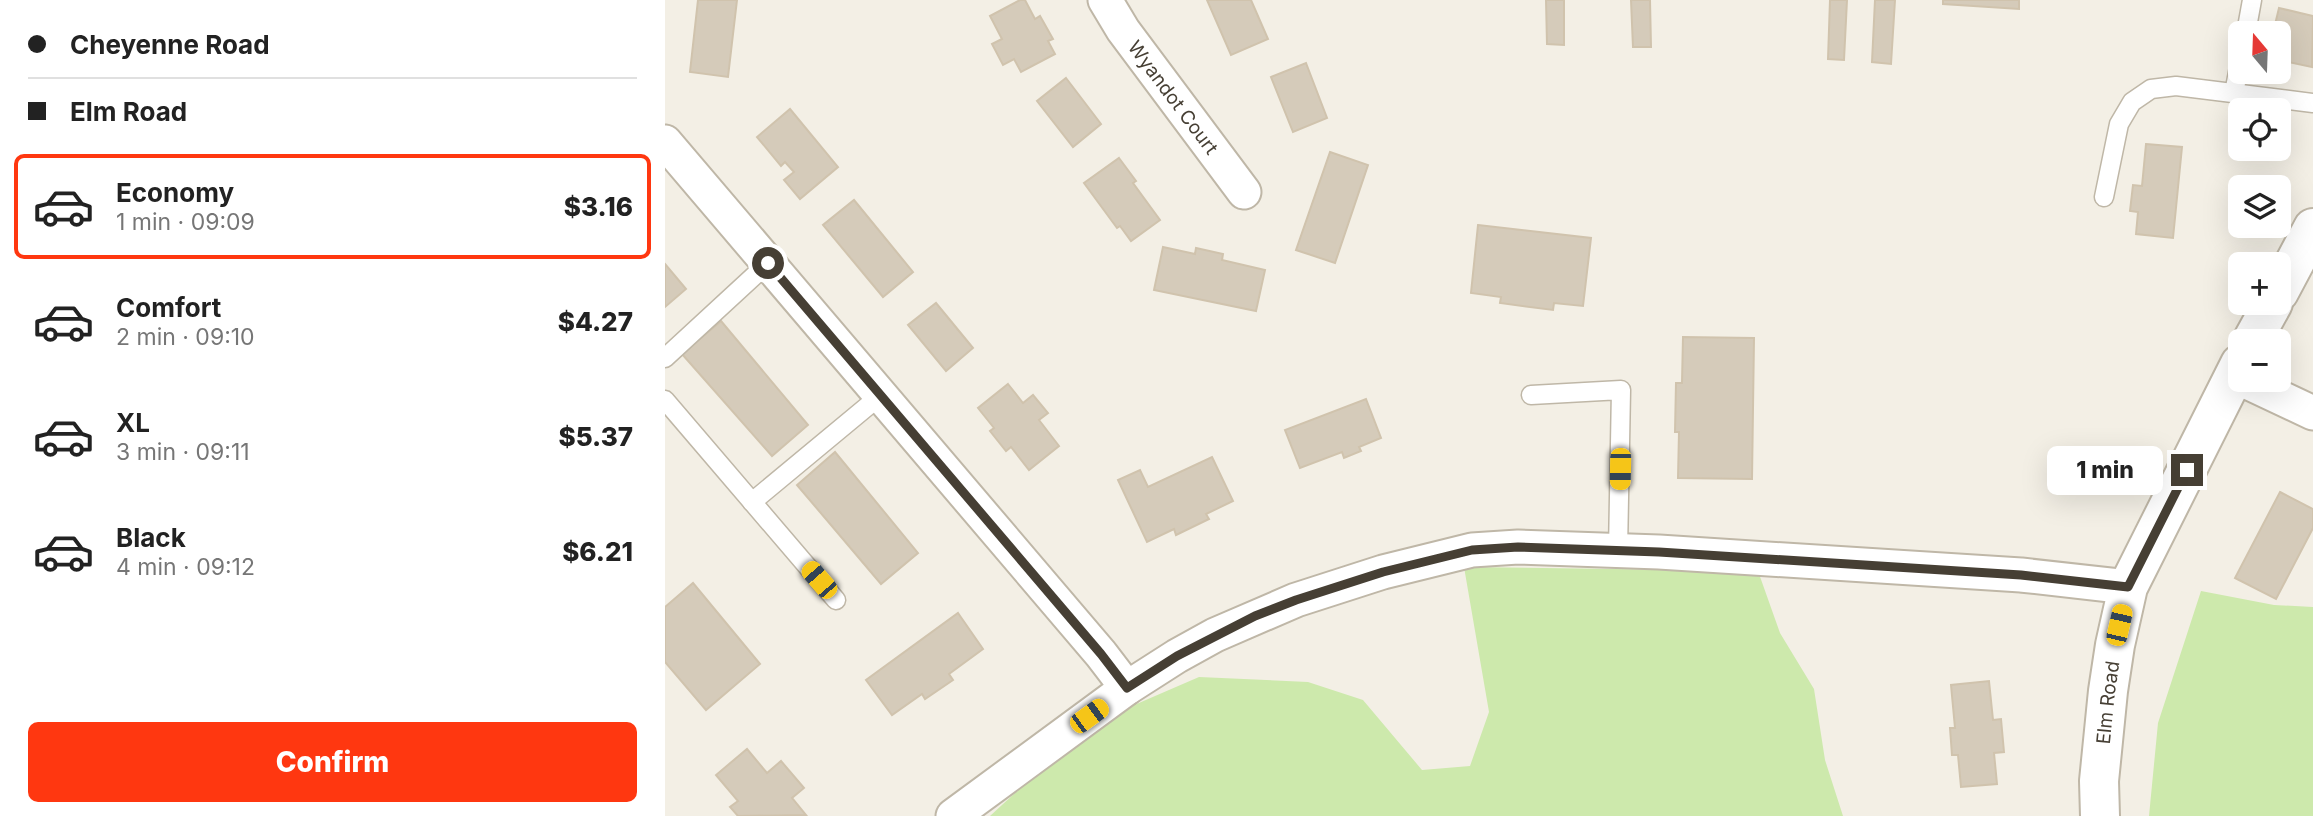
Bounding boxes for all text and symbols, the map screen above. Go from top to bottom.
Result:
north arrow [2228,21,2291,84]
map controls [2228,21,2291,392]
text: Cheyenne Road [70,29,270,60]
street label: Wyandot Court [1123,36,1223,159]
text: Elm Road [70,96,187,127]
button: locate [2228,98,2291,161]
icon: car [32,175,95,238]
button: layers [2228,175,2291,238]
text: Economy [116,177,234,208]
text: $3.16 [564,191,633,222]
text: 1 min · 09:09 [116,208,255,236]
route start [752,247,784,279]
button: + [2228,252,2291,315]
icon: car [32,290,95,353]
text: Comfort [116,292,221,323]
text: $4.27 [558,306,633,337]
text: 2 min · 09:10 [116,323,255,351]
button: − [2228,329,2291,392]
icon: car [32,405,95,468]
text: XL [116,407,150,438]
text: $5.37 [558,421,633,452]
text: 3 min · 09:11 [116,438,250,466]
callout: 1 min [2047,446,2163,494]
car [1610,448,1631,490]
route end [2171,454,2203,486]
text: 1 min [2076,456,2134,484]
icon: car [32,520,95,583]
text: Black [116,522,186,553]
text: $6.21 [562,536,633,567]
text: 4 min · 09:12 [116,553,255,581]
car [798,557,841,603]
car [2105,602,2134,648]
street label: Elm Road [2092,659,2124,745]
car [1066,695,1113,737]
button: Confirm [28,722,637,802]

